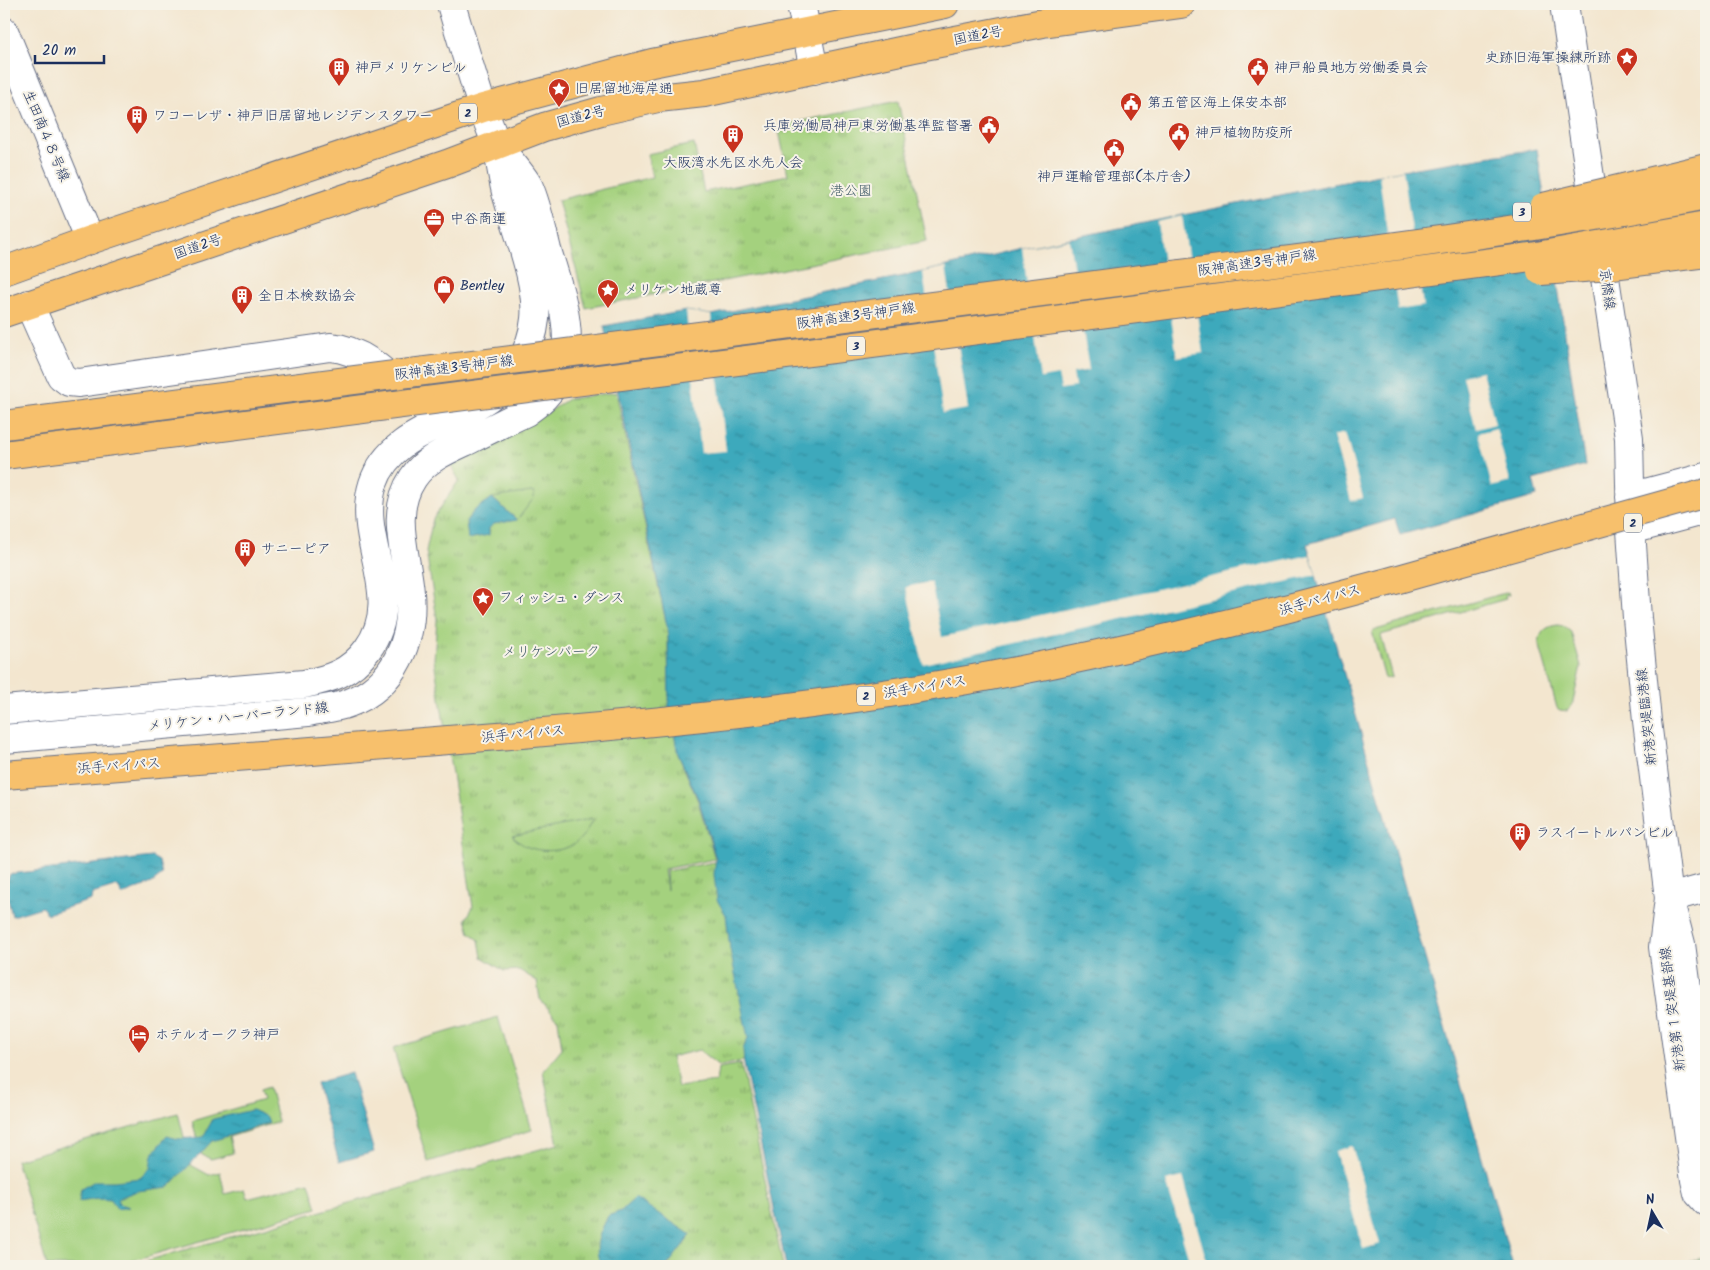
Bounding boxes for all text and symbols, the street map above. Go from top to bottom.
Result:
street label: 国道2号 [951,20,1005,52]
scale bar [35,32,104,64]
text: 20 m [42,39,76,63]
place icon: 史跡旧海軍操練所跡 [1615,46,1639,77]
place label: 史跡旧海軍操練所跡 [1485,47,1611,69]
building icon: 神戸メリケンビル [327,56,351,87]
public building icon: 神戸船員地方労働委員会 [1246,56,1270,87]
place label: 神戸メリケンビル [355,57,467,79]
place label: 神戸船員地方労働委員会 [1274,57,1428,79]
place icon: 旧居留地海岸通 [547,77,571,108]
place label: 旧居留地海岸通 [575,78,673,100]
street label: 生田南４８号線 [17,87,75,185]
public building icon: 第五管区海上保安本部 [1119,91,1143,122]
place label: 第五管区海上保安本部 [1147,92,1287,114]
street label: 国道2号 [554,100,608,134]
building icon: ワコーレザ・神戸旧居留地レジデンスタワー [125,104,149,135]
road number: 2 [459,104,477,122]
place label: ワコーレザ・神戸旧居留地レジデンスタワー [153,105,433,127]
public building icon: 兵庫労働局神戸東労働基準監督署 [977,114,1001,145]
place label: 兵庫労働局神戸東労働基準監督署 [763,115,973,137]
public building icon: 神戸植物防疫所 [1167,121,1191,152]
place label: 神戸植物防疫所 [1195,122,1293,144]
building icon: 大阪湾水先区水先人会 [721,123,745,154]
public building icon: 神戸運輸管理部(本庁舎) [1102,137,1126,168]
place label: 大阪湾水先区水先人会 [663,152,803,174]
place label: 神戸運輸管理部(本庁舎) [1037,166,1191,188]
park label: 港公園 [830,180,872,202]
road number: 3 [1513,202,1531,222]
office icon: 中谷商運 [422,207,446,238]
place label: 中谷商運 [450,208,506,230]
street label: 国道2号 [171,228,225,266]
street label: 阪神高速3号神戸線 [1196,244,1318,282]
street label: 京橋線 [1593,267,1621,311]
shop icon: Bentley [432,274,456,305]
place label: Bentley [460,275,505,297]
place icon: メリケン地蔵尊 [596,278,620,309]
place label: メリケン地蔵尊 [624,279,722,301]
building icon: 全日本検数協会 [230,284,254,315]
place label: 全日本検数協会 [258,285,356,307]
street label: 阪神高速3号神戸線 [795,297,917,335]
road number: 3 [847,336,865,356]
street label: 阪神高速3号神戸線 [393,350,515,386]
road number: 2 [1624,514,1642,532]
building icon: サニーピア [233,537,257,568]
place label: サニーピア [261,538,331,560]
street label: 浜手バイパス [1277,579,1363,621]
place icon: フィッシュ・ダンス [471,586,495,617]
place label: フィッシュ・ダンス [499,587,624,609]
park label: メリケンパーク [502,641,600,663]
street label: 新港突堤臨港線 [1631,667,1663,767]
street label: 浜手バイパス [882,670,968,704]
road number: 2 [857,686,875,706]
street label: メリケン・ハーバーランド線 [146,697,330,737]
street label: 浜手バイパス [480,719,566,749]
street label: 浜手バイパス [76,752,162,780]
building icon: ラスイートルパンビル [1508,821,1532,852]
place label: ラスイートルパンビル [1536,822,1674,844]
street label: 新港第１突堤基部線 [1654,945,1692,1073]
hotel icon: ホテルオークラ神戸 [127,1023,151,1054]
place label: ホテルオークラ神戸 [155,1024,280,1046]
north arrow [1628,1188,1678,1238]
text: N [1644,1189,1656,1212]

